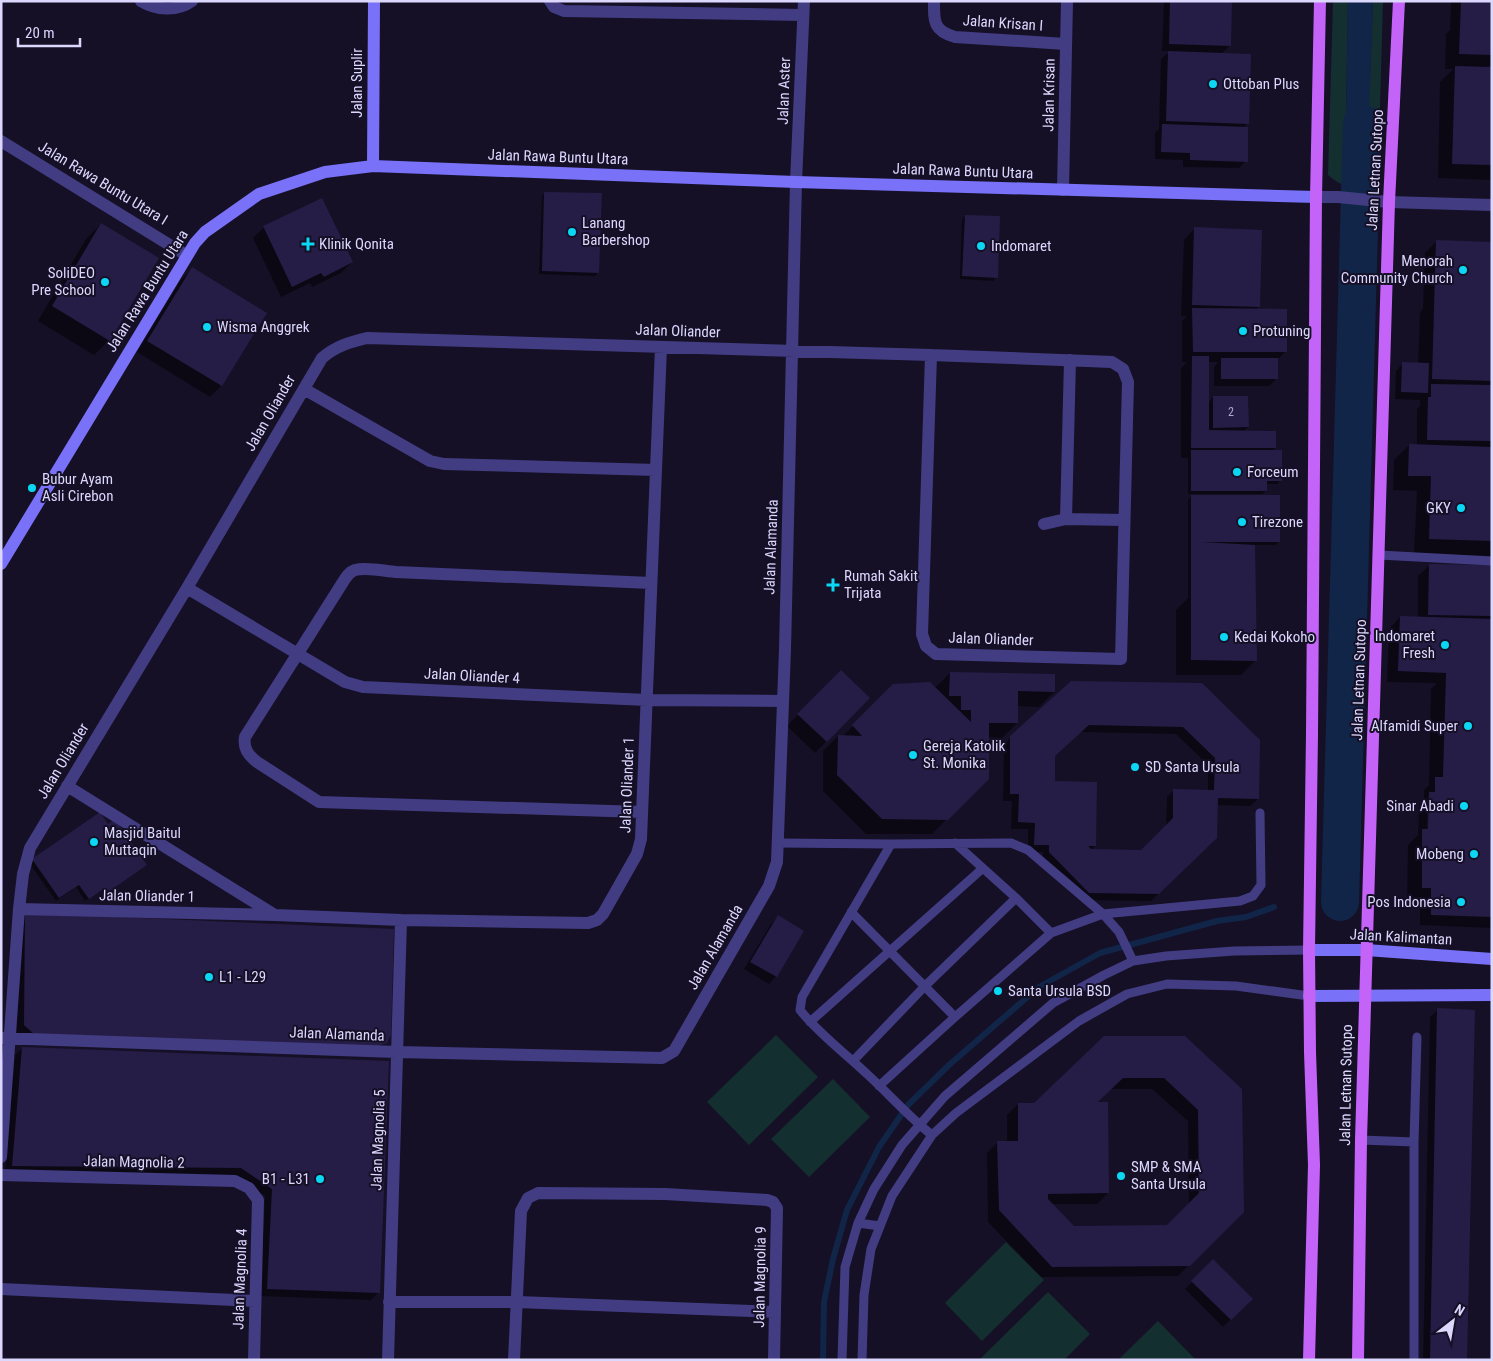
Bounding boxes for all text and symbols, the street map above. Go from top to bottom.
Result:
street label: Jalan Krisan I [962,11,1044,35]
scale bar [18,15,80,47]
text: 20 m [25,24,55,42]
street label: Jalan Suplir [348,48,366,118]
street label: Jalan Aster [774,57,794,125]
street label: Jalan Krisan [1039,58,1059,132]
place label: Ottoban Plus [1223,75,1300,93]
marker: Ottoban Plus [1207,78,1219,90]
street label: Jalan Letnan Sutopo [1363,109,1387,231]
street label: Jalan Rawa Buntu Utara I [35,137,171,229]
street label: Jalan Rawa Buntu Utara [487,146,629,168]
street label: Jalan Rawa Buntu Utara [892,160,1034,182]
place label: Lanang Barbershop [582,214,650,249]
marker: Lanang Barbershop [566,226,578,238]
street label: Jalan Rawa Buntu Utara [102,227,192,355]
place label: Klinik Qonita [319,235,394,253]
marker: Klinik Qonita [301,237,315,251]
place label: Indomaret [991,237,1051,255]
marker: Indomaret [975,240,987,252]
place label: Menorah Community Church [1341,252,1453,287]
place label: SoliDEO Pre School [31,264,95,299]
marker: Menorah Community Church [1457,264,1469,276]
marker: SoliDEO Pre School [99,276,111,288]
place label: Wisma Anggrek [217,318,310,336]
marker: Wisma Anggrek [201,321,213,333]
street label: Jalan Oliander [635,321,721,341]
place label: Protuning [1253,322,1310,340]
marker: Protuning [1237,325,1249,337]
street label: Jalan Oliander [241,371,299,454]
house number: 2 [1228,405,1234,419]
place label: Forceum [1247,463,1299,481]
marker: Forceum [1231,466,1243,478]
place label: Bubur Ayam Asli Cirebon [42,470,113,505]
marker: Bubur Ayam Asli Cirebon [26,482,38,494]
street label: Jalan Alamanda [760,499,782,595]
place label: GKY [1426,499,1451,517]
marker: GKY [1455,502,1467,514]
place label: Tirezone [1252,513,1303,531]
marker: Tirezone [1236,516,1248,528]
place label: Rumah Sakit Trijata [844,567,918,602]
marker: Rumah Sakit Trijata [826,578,840,592]
street label: Jalan Letnan Sutopo [1348,619,1370,741]
place label: Indomaret Fresh [1375,627,1435,662]
place label: Kedai Kokoho [1234,628,1315,646]
street label: Jalan Oliander [948,629,1034,649]
marker: Kedai Kokoho [1218,631,1230,643]
marker: Indomaret Fresh [1439,639,1451,651]
street label: Jalan Oliander 4 [424,664,520,688]
place label: Alfamidi Super [1371,717,1458,735]
street label: Jalan Oliander [33,719,93,802]
marker: Alfamidi Super [1462,720,1474,732]
street label: Jalan Oliander 1 [616,737,638,833]
place label: Gereja Katolik St. Monika [923,737,1005,772]
marker: Gereja Katolik St. Monika [907,749,919,761]
place label: SD Santa Ursula [1145,758,1240,776]
marker: SD Santa Ursula [1129,761,1141,773]
place label: Sinar Abadi [1386,797,1454,815]
marker: Sinar Abadi [1458,800,1470,812]
place label: Masjid Baitul Muttaqin [104,824,181,859]
marker: Masjid Baitul Muttaqin [88,836,100,848]
place label: Mobeng [1416,845,1464,863]
marker: Mobeng [1468,848,1480,860]
street label: Jalan Oliander 1 [99,886,195,906]
place label: Pos Indonesia [1367,893,1451,911]
marker: Pos Indonesia [1455,896,1467,908]
street label: Jalan Alamanda [683,901,747,993]
street label: Jalan Kalimantan [1349,925,1453,949]
place label: L1 - L29 [219,968,266,986]
marker: L1 - L29 [203,971,215,983]
place label: Santa Ursula BSD [1008,982,1111,1000]
marker: Santa Ursula BSD [992,985,1004,997]
street label: Jalan Alamanda [289,1023,385,1045]
street label: Jalan Letnan Sutopo [1336,1024,1356,1146]
street label: Jalan Magnolia 5 [367,1089,389,1191]
street label: Jalan Magnolia 2 [83,1152,185,1172]
place label: SMP & SMA Santa Ursula [1131,1158,1206,1193]
place label: B1 - L31 [262,1170,310,1188]
marker: SMP & SMA Santa Ursula [1115,1170,1127,1182]
marker: B1 - L31 [314,1173,326,1185]
street label: Jalan Magnolia 9 [750,1226,770,1328]
street label: Jalan Magnolia 4 [229,1228,251,1330]
north arrow [1428,1296,1478,1346]
text: N [1452,1301,1467,1319]

